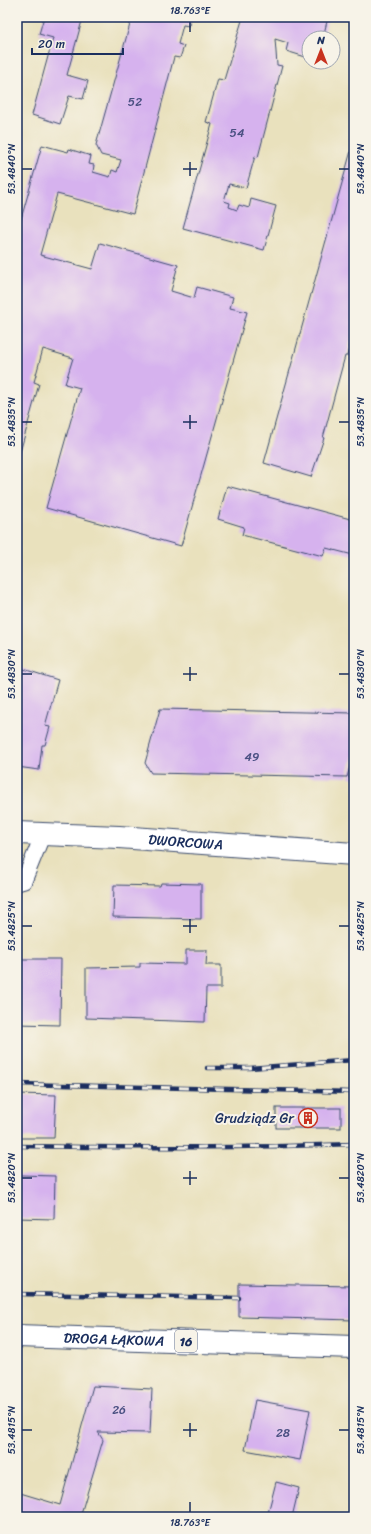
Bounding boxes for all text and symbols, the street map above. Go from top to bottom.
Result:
text: 18.763°E [170,2,211,20]
scale bar [32,30,123,56]
north arrow [301,30,341,70]
text: N [316,31,325,50]
text: 20 m [38,33,65,55]
house number: 52 [128,91,142,113]
house number: 54 [230,122,245,144]
text: 53.4840°N [3,144,21,194]
text: 53.4840°N [352,144,370,194]
text: 53.4835°N [3,397,21,447]
text: 53.4835°N [352,397,370,447]
text: 53.4830°N [3,649,21,699]
text: 53.4830°N [352,649,370,699]
house number: 49 [245,746,259,768]
street label: DWORCOWA [148,827,224,857]
text: 53.4825°N [3,901,21,951]
text: 53.4825°N [352,901,370,951]
place label: Grudziądz Gr [215,1106,295,1131]
building icon: Grudziądz Gr [297,1107,319,1129]
text: 53.4820°N [3,1153,21,1203]
text: 53.4820°N [352,1153,370,1203]
street label: DROGA ŁĄKOWA [63,1326,165,1354]
road number: 16 [175,1330,197,1352]
house number: 26 [112,1399,126,1421]
text: 53.4815°N [3,1406,21,1454]
text: 53.4815°N [352,1406,370,1454]
house number: 28 [276,1422,290,1444]
text: 18.763°E [170,1514,211,1532]

